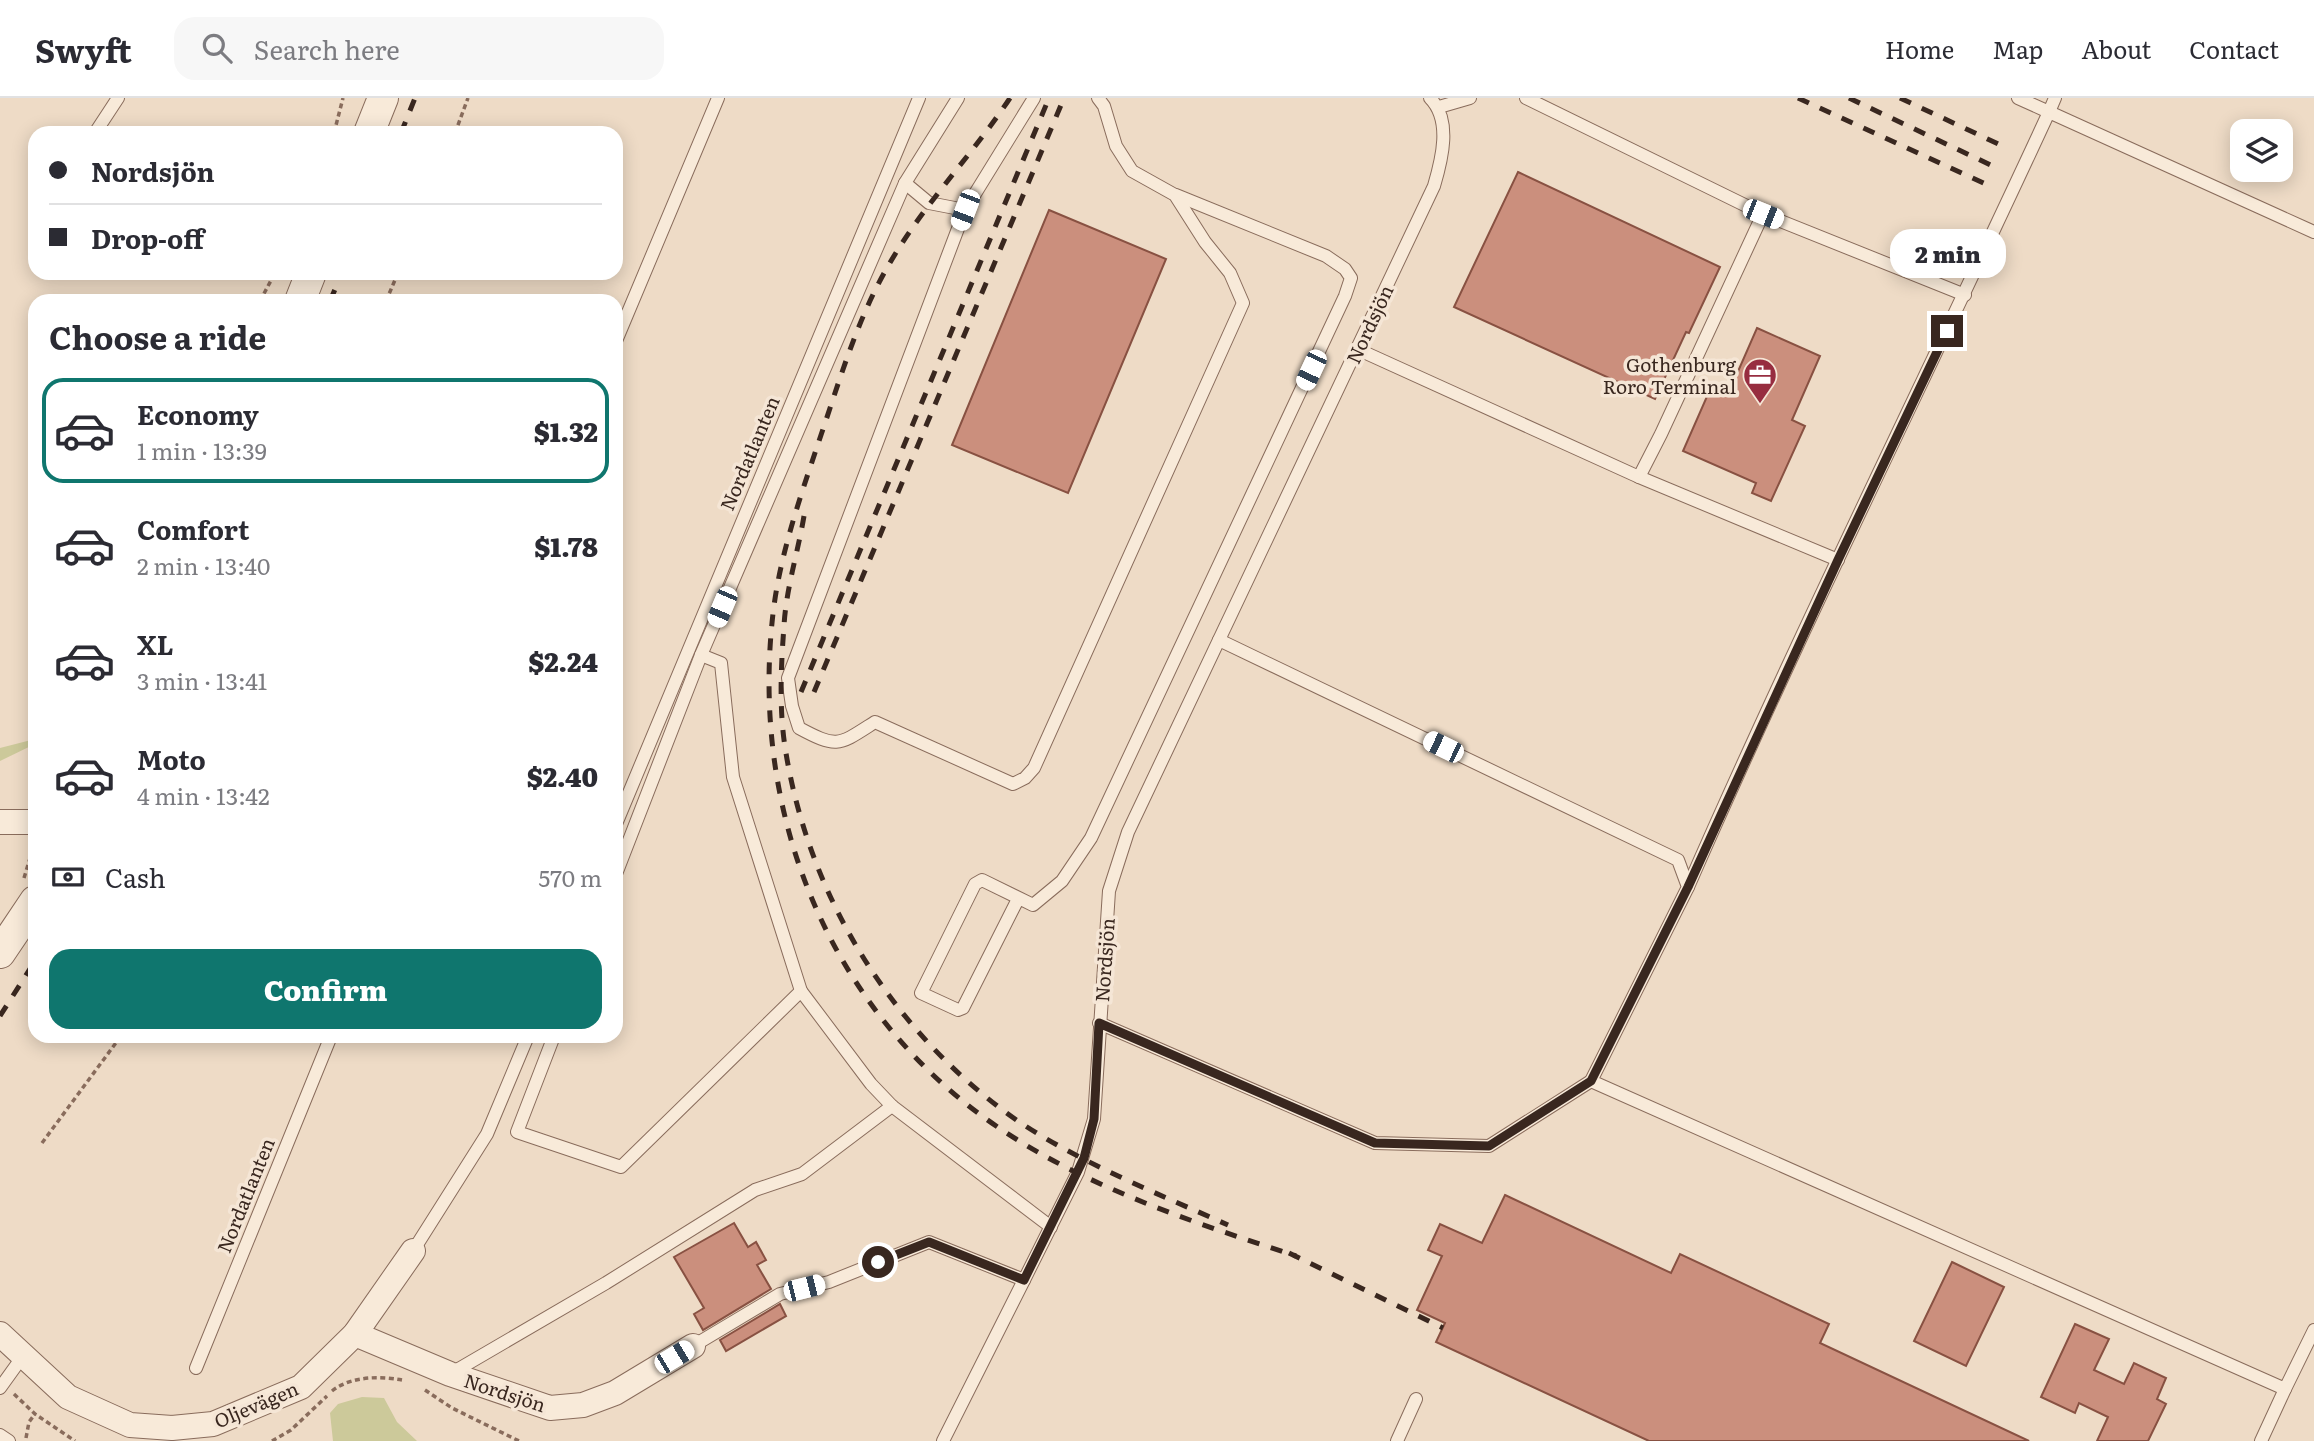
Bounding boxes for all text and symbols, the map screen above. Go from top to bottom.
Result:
search box [174,17,664,80]
text: Swyft [35,24,132,73]
icon: search [198,29,236,67]
text: Search here [254,29,400,68]
text: Home [1885,31,1954,66]
text: Map [1992,31,2043,66]
text: About [2081,31,2151,66]
text: Contact [2189,31,2279,66]
map controls [2230,119,2293,182]
button: layers [2230,119,2293,182]
text: Nordsjön [91,151,214,190]
car [948,187,983,233]
car [1740,196,1787,232]
text: Drop-off [91,218,204,257]
callout: 2 min [1889,230,2005,278]
text: 2 min [1915,236,1981,270]
street label: Nordsjön [1339,280,1399,368]
text: Choose a ride [49,312,266,360]
route end [1931,315,1963,347]
car [1293,347,1330,393]
place label: Gothenburg Roro Terminal [1603,350,1736,400]
office icon: Gothenburg Roro Terminal [1741,356,1779,405]
street label: Nordatlanten [712,391,786,515]
text: Economy [137,394,259,433]
icon: car [53,399,116,462]
text: $1.32 [534,411,598,450]
text: 1 min · 13:39 [137,433,267,467]
text: Comfort [137,509,249,548]
icon: car [53,514,116,577]
text: $1.78 [534,526,598,565]
text: 2 min · 13:40 [137,548,270,582]
car [705,584,740,630]
text: XL [137,624,174,663]
icon: car [53,629,116,692]
text: $2.24 [528,641,598,680]
text: 3 min · 13:41 [137,663,267,697]
car [1420,728,1467,766]
text: Moto [137,739,206,778]
icon: car [53,744,116,807]
text: $2.40 [527,756,598,795]
text: 4 min · 13:42 [137,778,270,812]
text: Cash [105,857,166,896]
icon: cash [49,858,87,896]
text: 570 m [539,860,602,894]
street label: Nordsjön [1087,917,1121,1003]
button: Confirm [49,949,602,1029]
street label: Nordatlanten [209,1133,281,1257]
route start [862,1246,894,1278]
car [782,1273,827,1303]
car [651,1337,698,1377]
street label: Nordsjön [461,1366,549,1418]
street label: Oljevägen [209,1374,303,1434]

